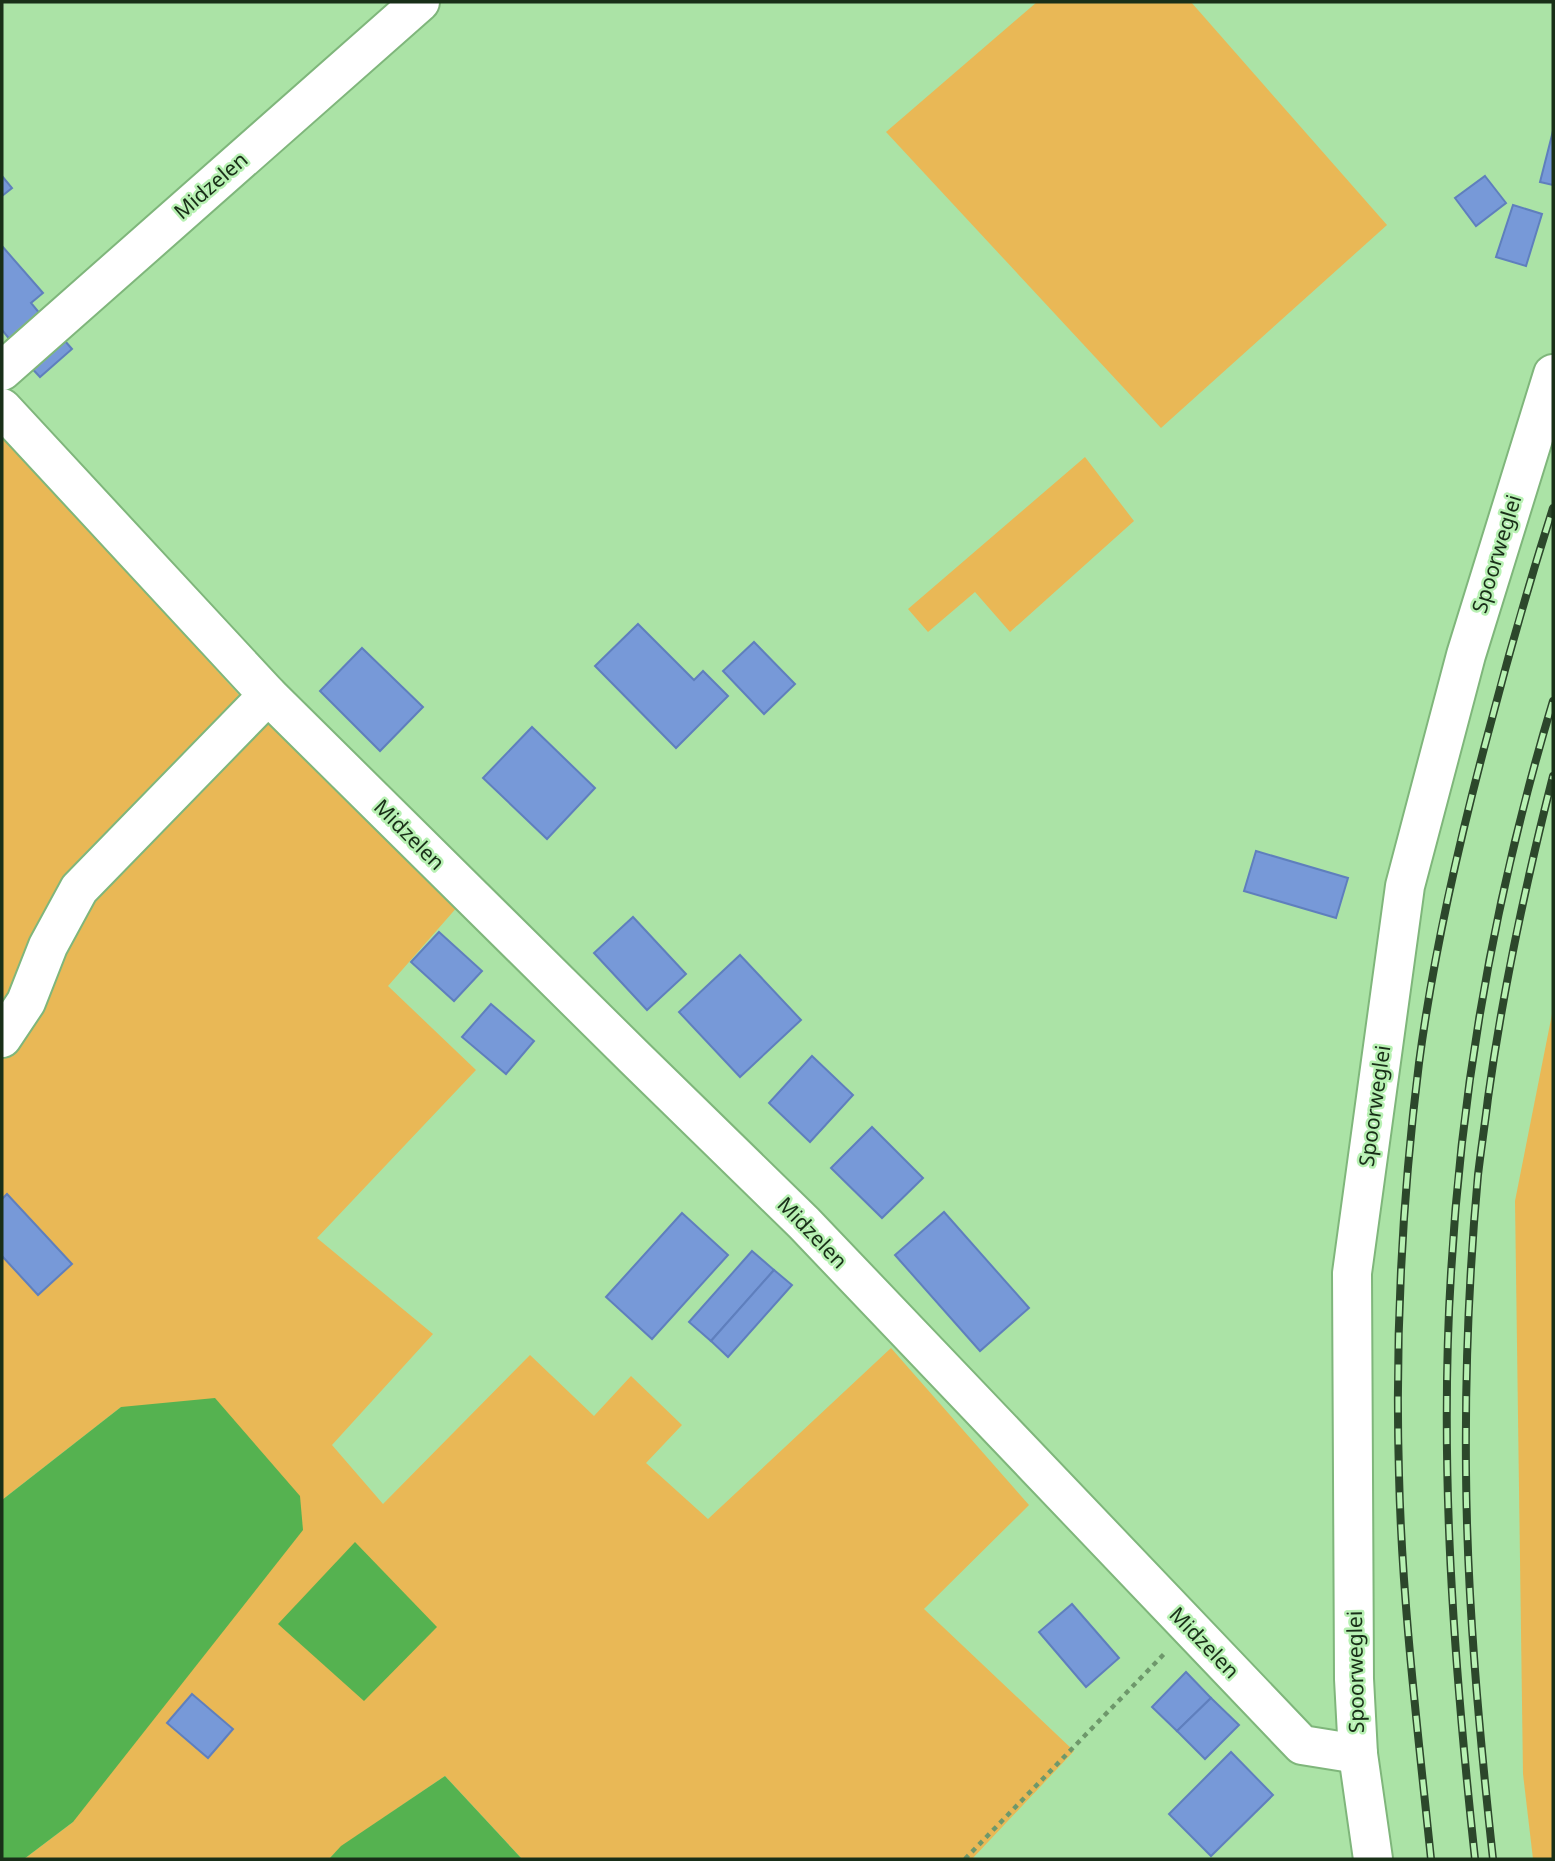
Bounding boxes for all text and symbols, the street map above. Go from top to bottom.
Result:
street label: Midzelen [167,145,253,225]
street label: Spoorweglei [1465,491,1527,616]
street label: Midzelen [368,793,451,876]
street label: Spoorweglei [1352,1043,1396,1168]
street label: Midzelen [772,1190,854,1274]
street label: Midzelen [1164,1600,1246,1684]
street label: Spoorweglei [1340,1611,1370,1733]

